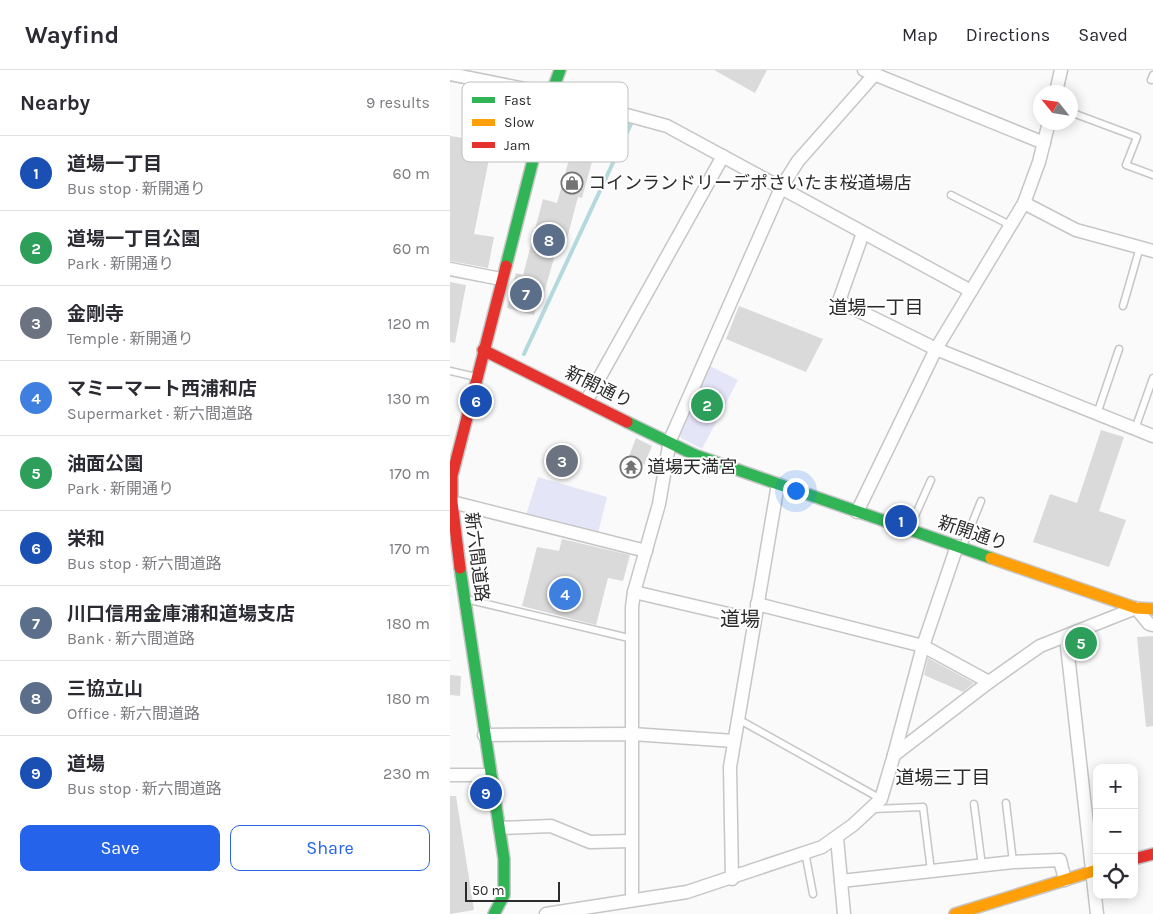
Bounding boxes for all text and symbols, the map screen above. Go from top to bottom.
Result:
text: Wayfind [25,21,119,49]
text: Map [902,24,938,46]
text: Directions [966,24,1050,46]
text: Saved [1078,24,1128,46]
legend [462,82,628,162]
north arrow [1033,85,1078,130]
text: Nearby [20,91,90,115]
text: Fast [504,92,531,109]
text: 9 results [366,93,430,112]
text: Slow [504,114,534,131]
text: Jam [504,137,530,154]
text: 道場一丁目 [67,153,162,175]
text: 1 [33,164,39,183]
text: 60 m [393,164,430,183]
shop icon: コインランドリーデポさいたま桜道場店 [560,171,584,195]
place label: コインランドリーデポさいたま桜道場店 [588,172,911,194]
text: Bus stop · 新開通り [67,179,206,198]
pin: 8 [533,221,565,259]
text: 道場一丁目公園 [67,228,200,250]
text: 2 [31,239,41,258]
text: 60 m [393,239,430,258]
text: Park · 新開通り [67,254,174,273]
pin: 7 [510,275,542,313]
district label: 道場一丁目 [828,297,924,319]
text: 金剛寺 [67,303,124,325]
text: 3 [31,314,41,333]
text: 120 m [387,314,430,333]
text: Temple · 新開通り [67,329,194,348]
street label: 新開通り [562,361,636,413]
text: マミーマート西浦和店 [67,378,257,400]
pin: 6 [460,382,492,420]
pin: 2 [691,386,723,424]
text: 4 [31,389,41,408]
text: 130 m [387,389,430,408]
text: Supermarket · 新六間道路 [67,404,253,423]
pin: 3 [546,442,578,480]
text: 油面公園 [67,453,143,475]
temple icon: 道場天満宮 [619,455,643,479]
place label: 道場天満宮 [647,456,737,478]
text: 5 [31,464,41,483]
text: 170 m [389,464,430,483]
your location [783,478,809,504]
text: Park · 新開通り [67,479,174,498]
pin: 1 [885,502,917,540]
street label: 新六間道路 [461,511,493,603]
street label: 新開通り [935,511,1011,555]
text: 栄和 [67,528,105,550]
text: 6 [31,539,41,558]
text: 170 m [389,539,430,558]
text: Bus stop · 新六間道路 [67,554,222,573]
pin: 4 [549,575,581,613]
text: 川口信用金庫浦和道場支店 [67,603,295,625]
district label: 道場 [720,608,760,631]
text: 7 [32,614,40,633]
text: 180 m [387,614,430,633]
pin: 5 [1065,624,1097,662]
text: Bank · 新六間道路 [67,629,195,648]
text: 三協立山 [67,678,143,700]
text: 8 [31,689,41,708]
text: 180 m [387,689,430,708]
text: Office · 新六間道路 [67,704,200,723]
text: 道場 [67,753,105,775]
text: 9 [31,764,41,783]
text: 230 m [383,764,430,783]
map controls [1093,764,1138,899]
button: + [1093,764,1138,809]
district label: 道場三丁目 [895,767,991,789]
pin: 9 [470,774,502,812]
text: Bus stop · 新六間道路 [67,779,222,798]
button: − [1093,809,1138,854]
button: Save [20,825,220,871]
button: Share [230,825,430,871]
button: locate [1093,854,1138,899]
scale bar [465,879,560,902]
text: 50 m [472,882,505,899]

